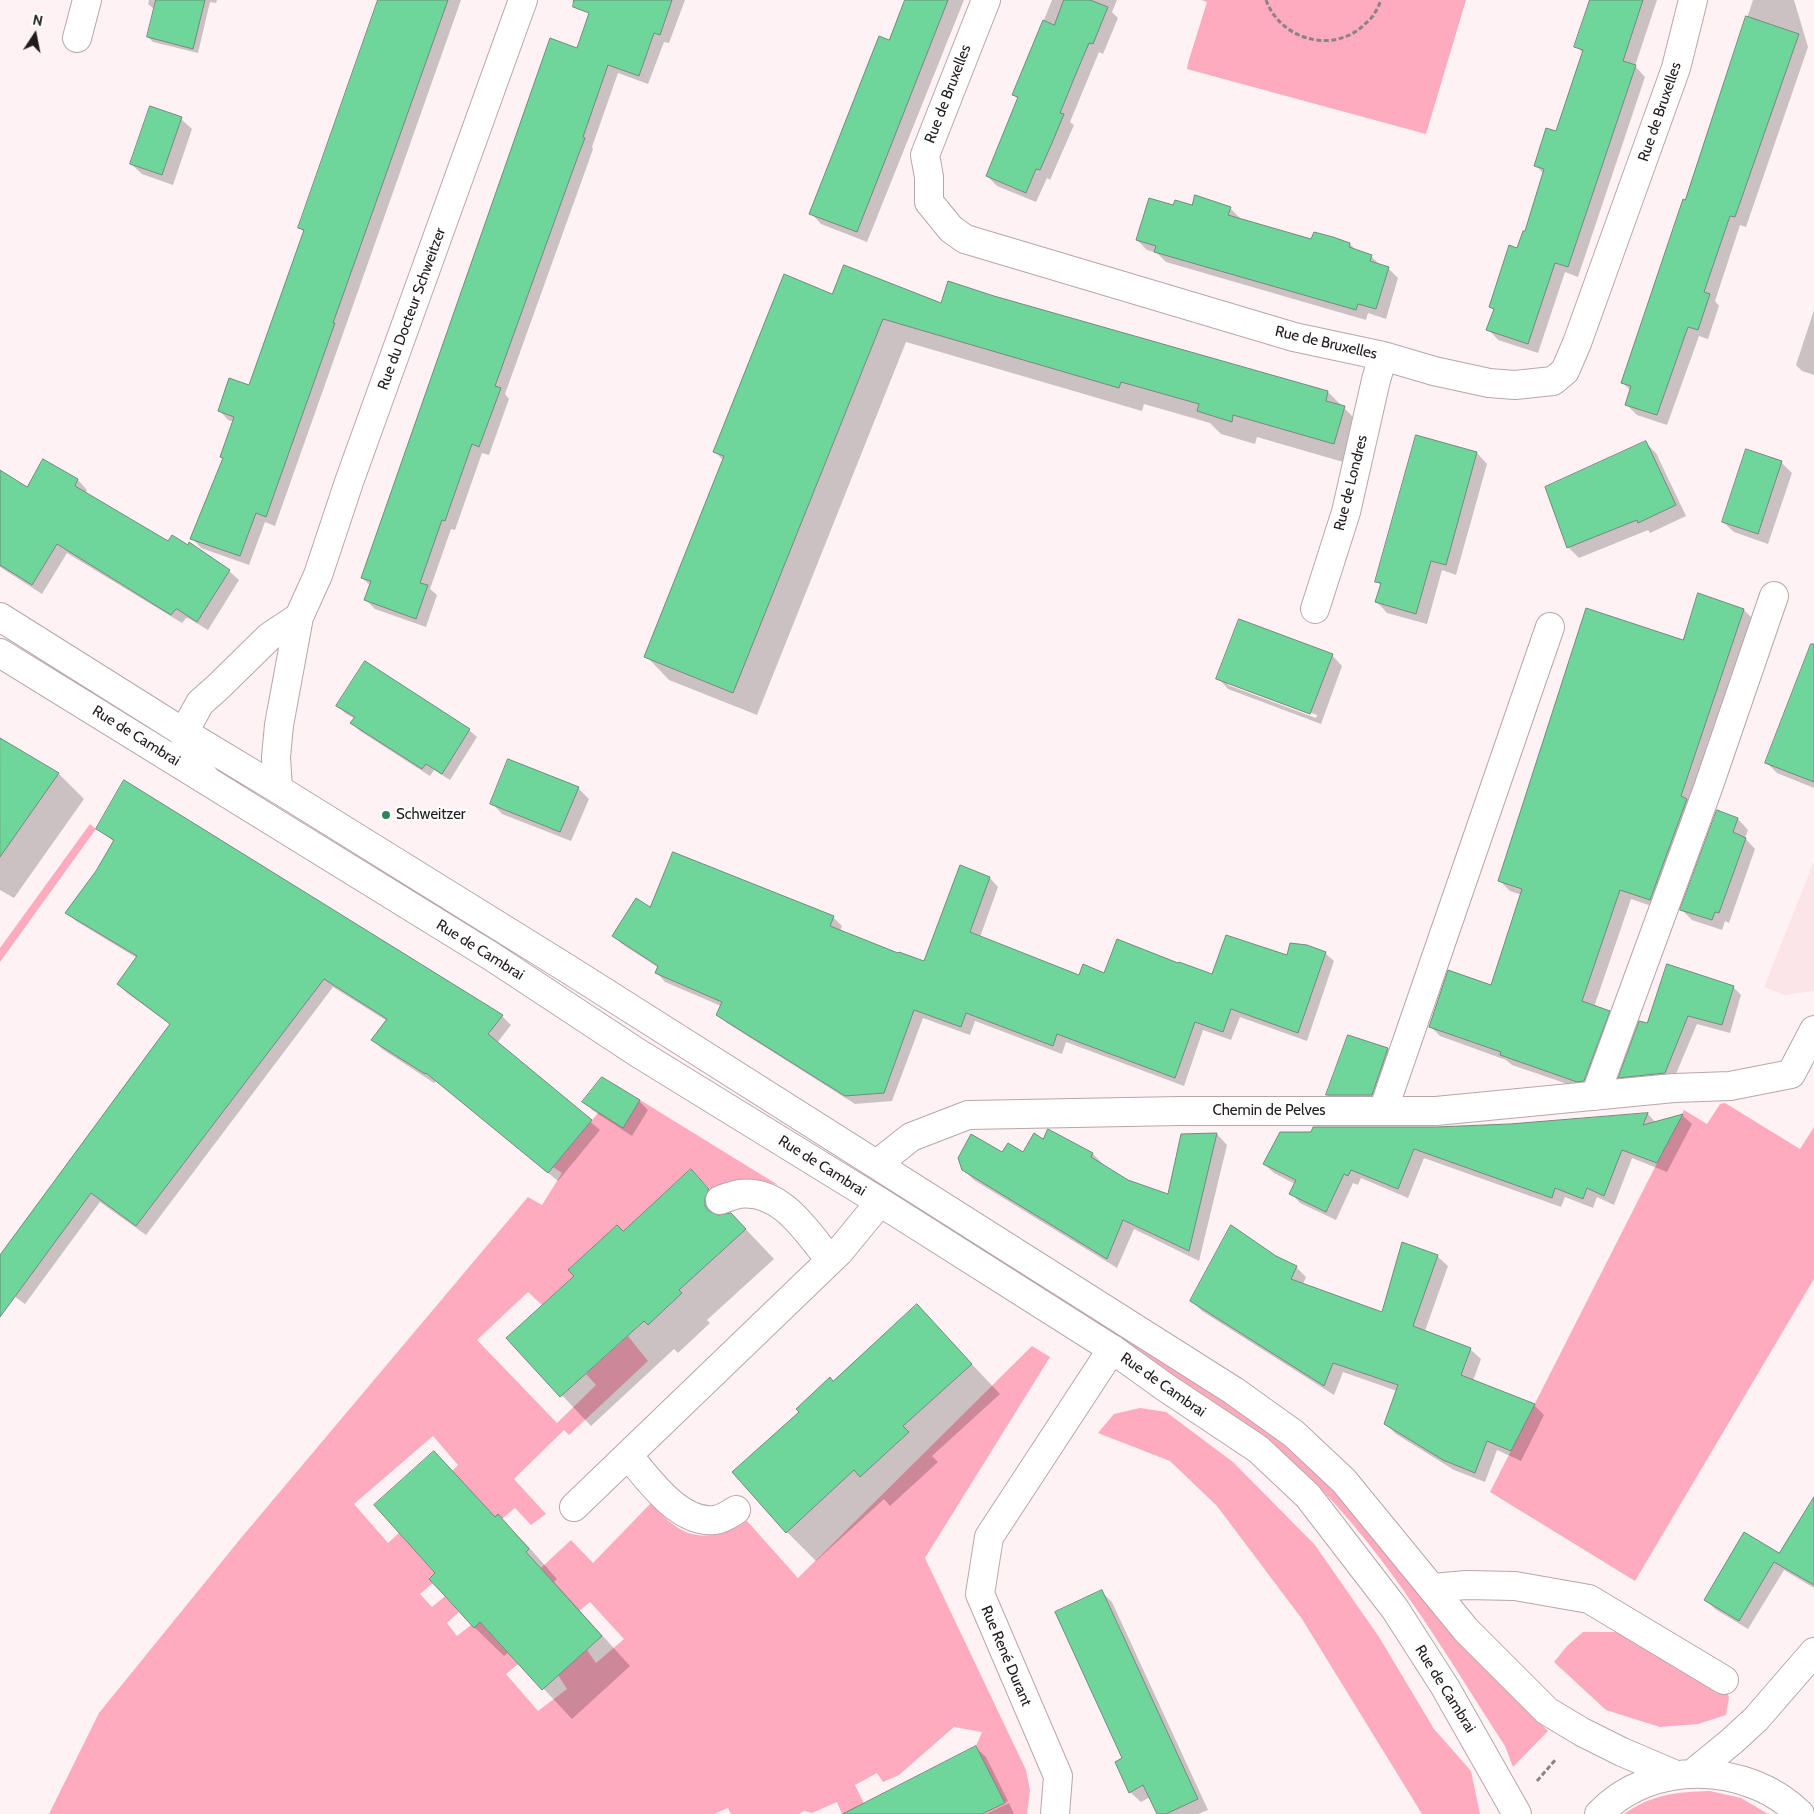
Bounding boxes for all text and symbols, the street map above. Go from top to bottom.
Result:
north arrow [10,10,60,60]
text: N [31,10,44,30]
street label: Rue de Bruxelles [921,42,975,146]
street label: Rue de Bruxelles [1635,60,1685,164]
street label: Rue du Docteur Schweitzer [374,225,450,393]
street label: Rue de Bruxelles [1273,323,1379,363]
street label: Rue de Londres [1330,433,1372,533]
street label: Rue de Cambrai [89,702,183,770]
place label: Schweitzer [396,806,466,824]
marker: Schweitzer [380,809,392,821]
street label: Rue de Cambrai [433,916,527,984]
street label: Chemin de Pelves [1212,1102,1326,1120]
street label: Rue de Cambrai [775,1132,869,1200]
street label: Rue de Cambrai [1117,1349,1209,1421]
street label: Rue René Durant [977,1603,1035,1709]
street label: Rue de Cambrai [1411,1642,1479,1736]

